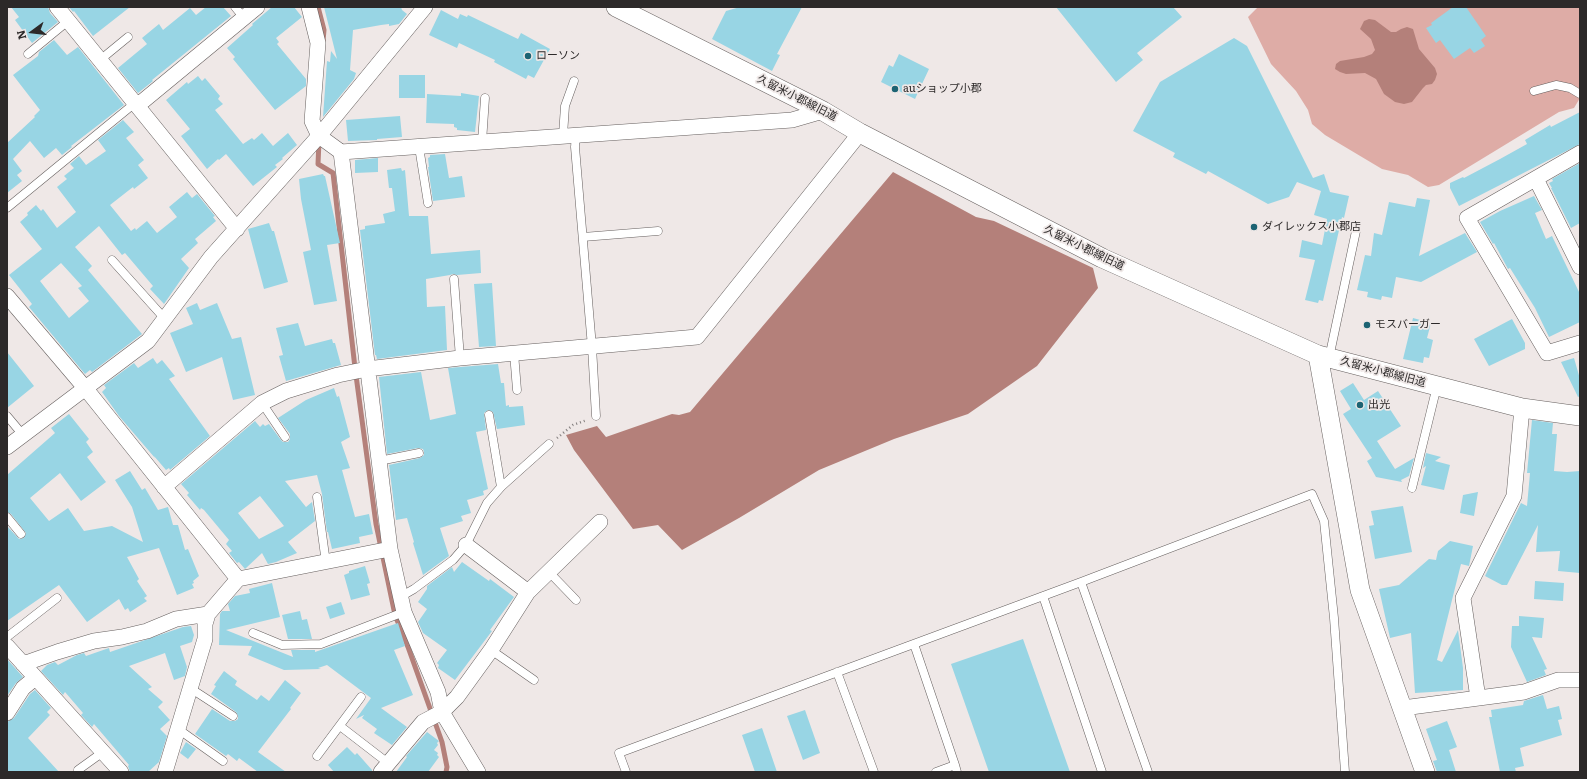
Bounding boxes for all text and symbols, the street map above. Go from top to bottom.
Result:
north arrow [12,12,52,52]
text: N [11,29,29,42]
place label: ローソン [536,49,580,63]
marker: ローソン [523,51,533,61]
street label: 久留米小郡線旧道 [755,72,839,124]
place label: auショップ小郡 [903,82,982,96]
marker: auショップ小郡 [890,84,900,94]
place label: ダイレックス小郡店 [1262,220,1361,234]
marker: ダイレックス小郡店 [1249,222,1259,232]
street label: 久留米小郡線旧道 [1042,223,1126,273]
place label: モスバーガー [1375,318,1441,332]
marker: モスバーガー [1362,320,1372,330]
street label: 久留米小郡線旧道 [1339,354,1427,390]
place label: 出光 [1368,398,1390,412]
marker: 出光 [1355,400,1365,410]

